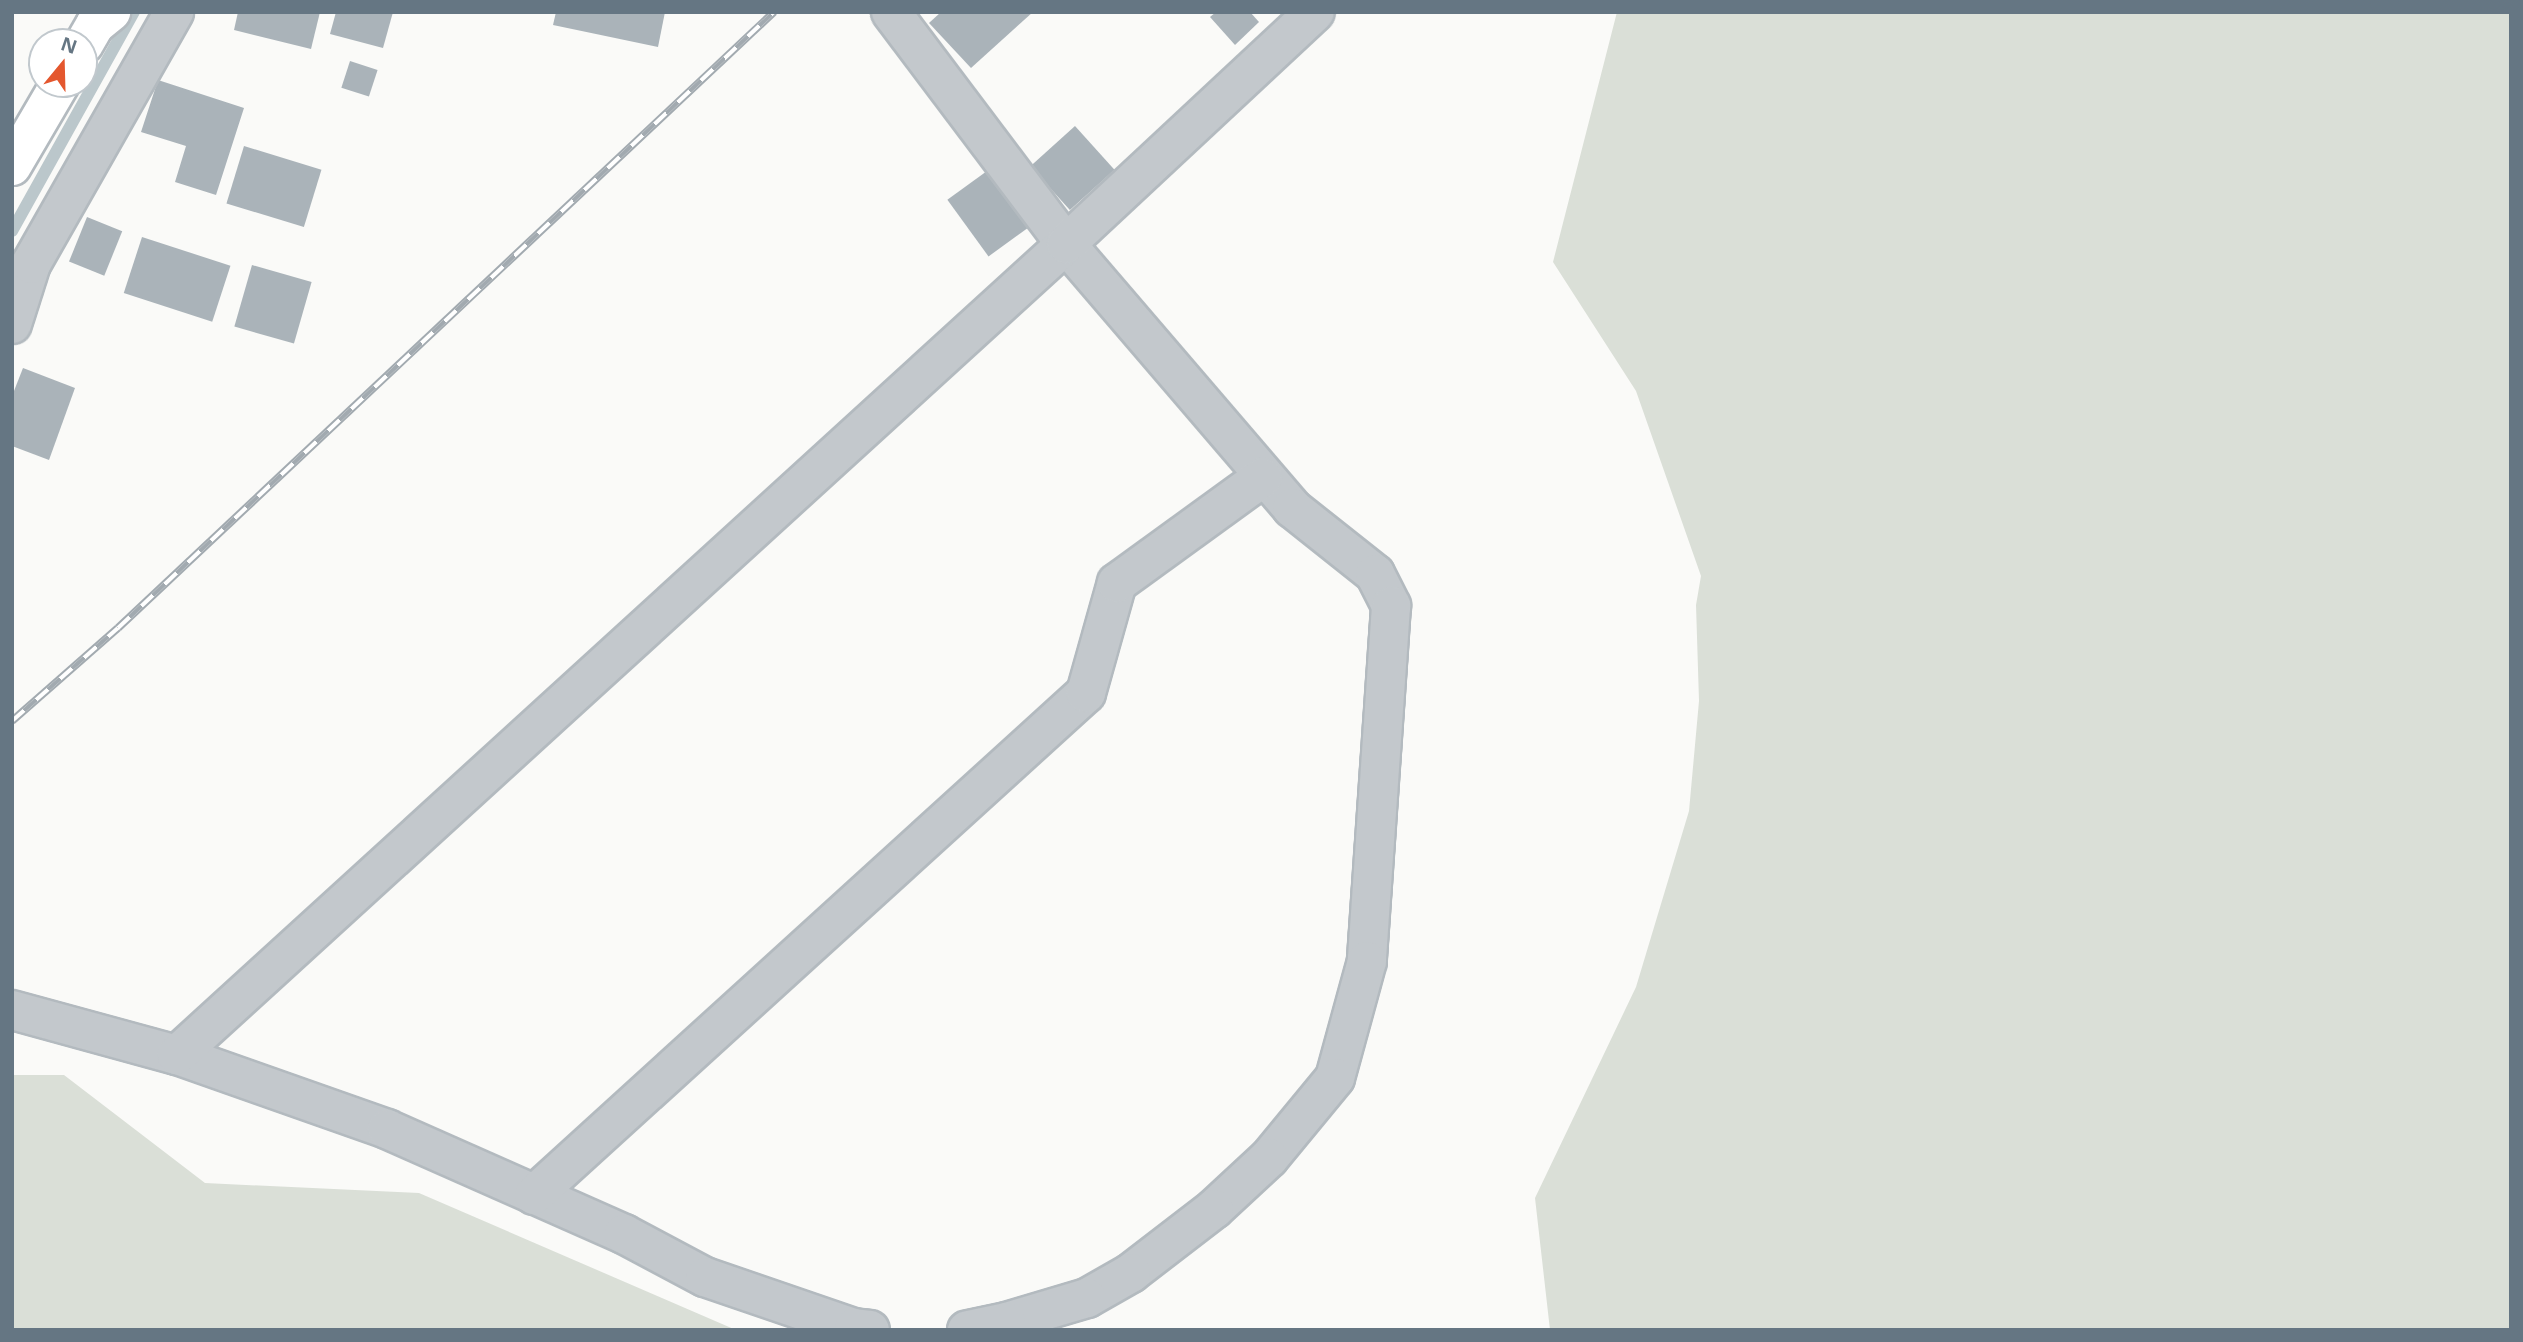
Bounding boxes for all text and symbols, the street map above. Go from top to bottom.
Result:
north arrow [28,28,98,98]
text: N [58,30,81,60]

